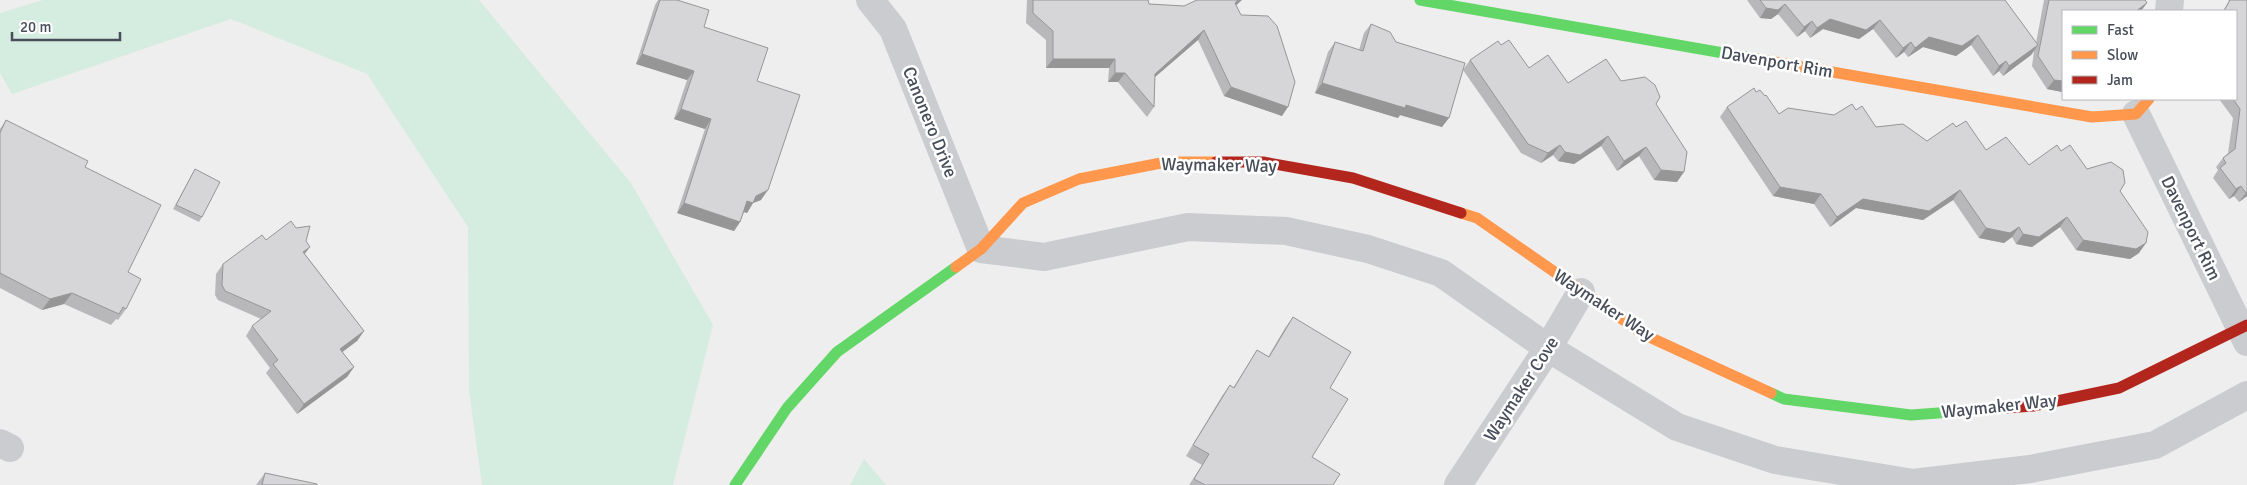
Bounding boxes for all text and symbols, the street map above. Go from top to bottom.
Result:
scale bar [12,10,120,42]
legend [2062,10,2237,100]
text: 20 m [20,18,51,36]
text: Fast [2107,21,2134,39]
street label: Davenport Rim [1719,41,1835,83]
text: Slow [2107,46,2138,64]
street label: Canonero Drive [898,63,962,181]
text: Jam [2107,71,2133,89]
street label: Waymaker Way [1161,153,1278,177]
street label: Davenport Rim [2156,172,2226,284]
street label: Waymaker Way [1550,264,1659,346]
street label: Waymaker Cove [1479,332,1563,446]
street label: Waymaker Way [1940,389,2058,423]

